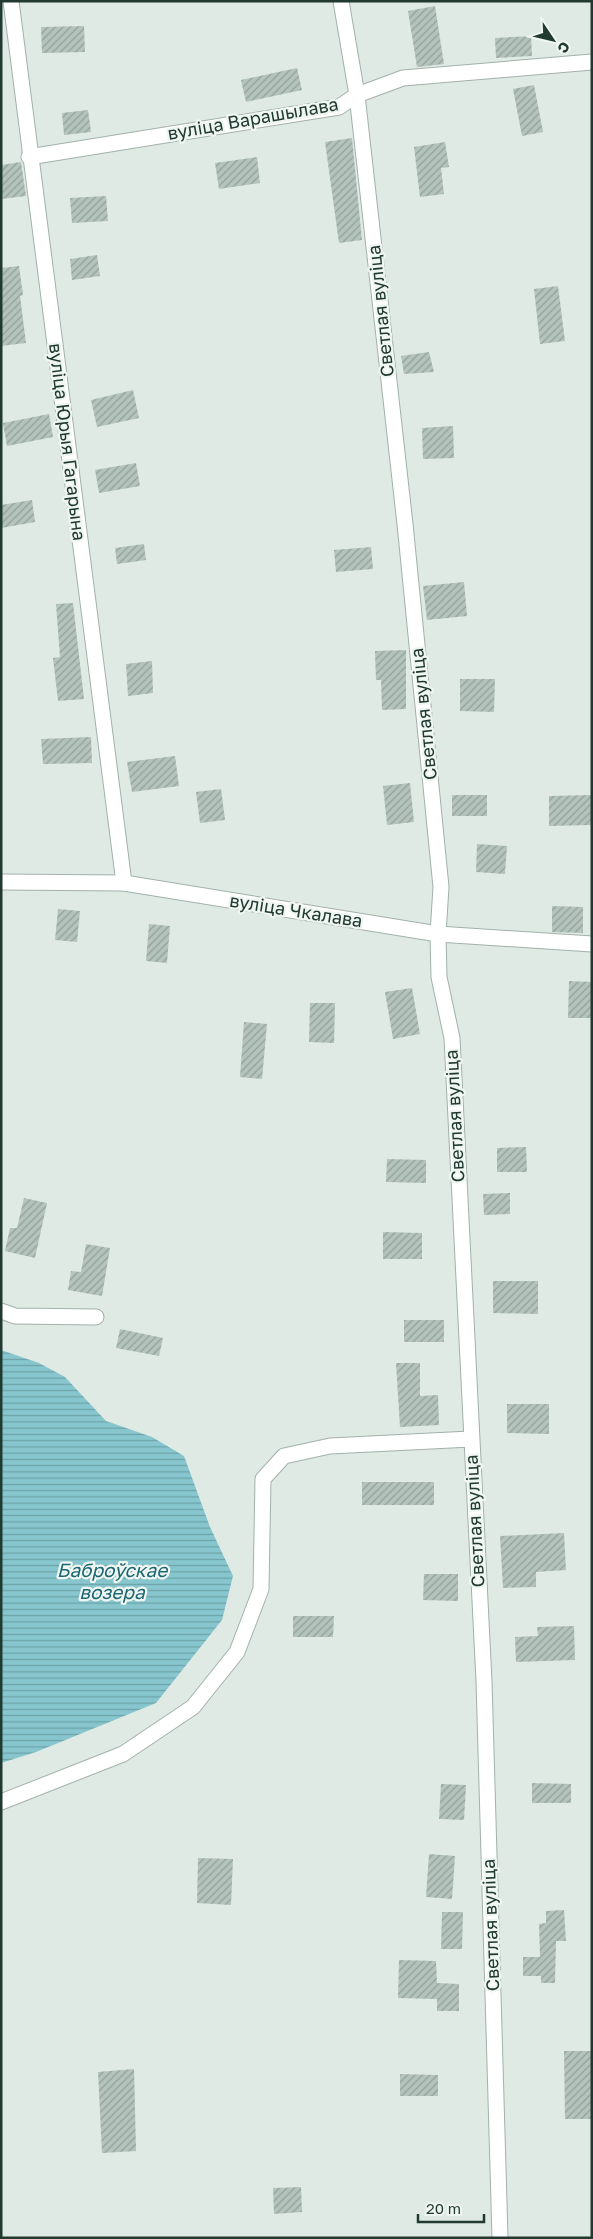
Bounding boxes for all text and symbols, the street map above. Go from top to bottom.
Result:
north arrow [528,15,578,65]
text: С [554,39,574,57]
street label: вуліца Варашылава [166,92,340,144]
street label: Светлая вуліца [362,244,398,378]
street label: вуліца Юрыя Гагарына [45,342,91,542]
street label: Светлая вуліца [405,647,441,781]
street label: вуліца Чкалава [228,889,364,931]
street label: Светлая вуліца [440,1049,468,1183]
street label: Светлая вуліца [460,1454,488,1588]
water label: Баброўскае возера [57,1558,169,1603]
street label: Светлая вуліца [477,1858,503,1992]
scale bar [418,2192,484,2224]
text: 20 m [426,2199,461,2217]

